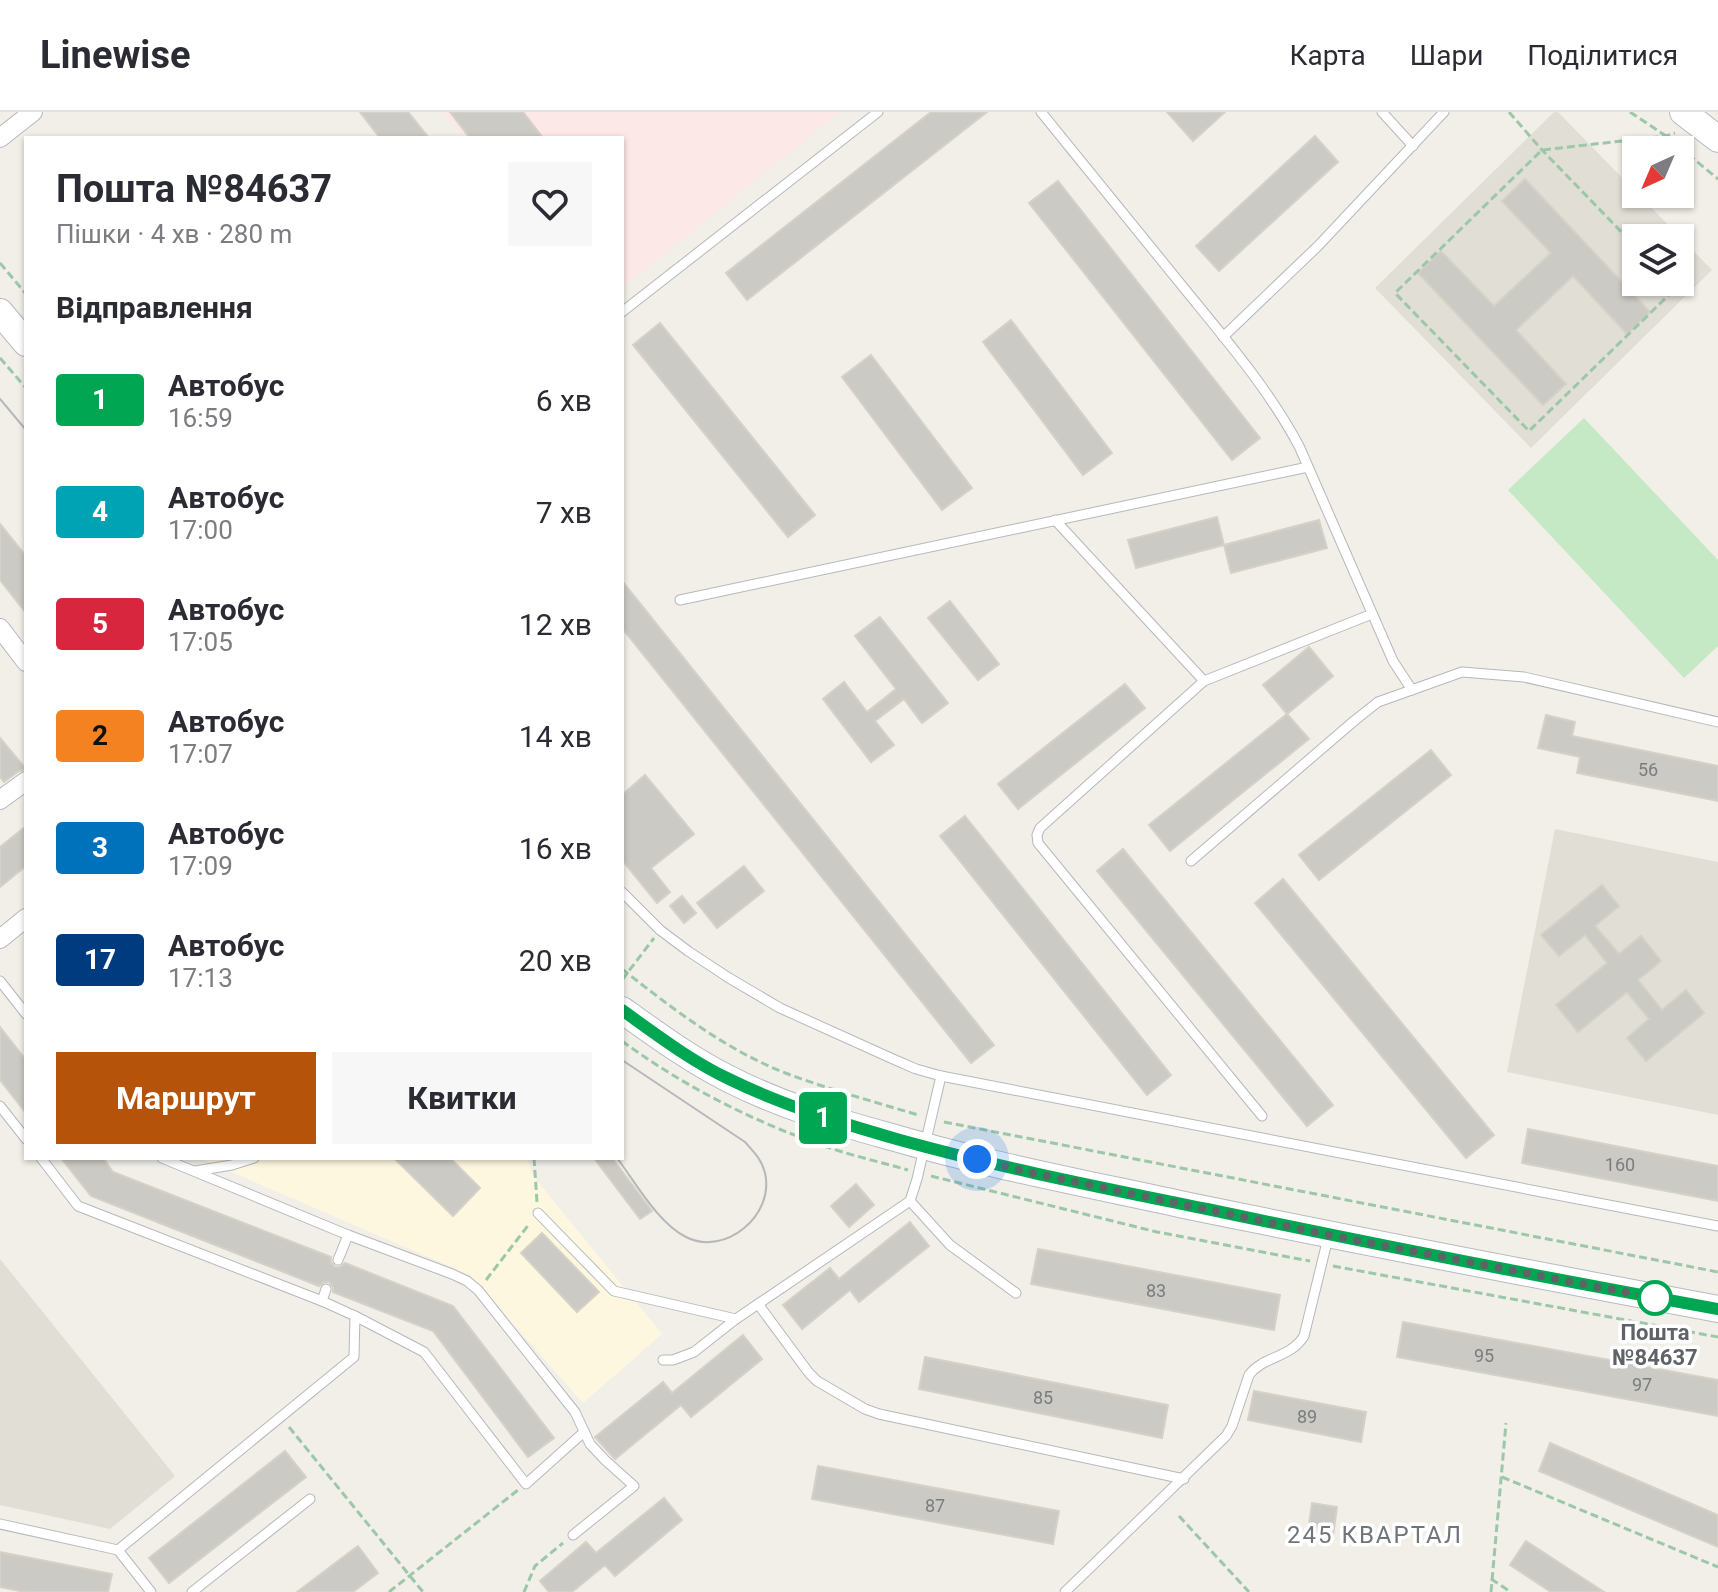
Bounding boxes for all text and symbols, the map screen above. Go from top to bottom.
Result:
text: Linewise [40,33,190,77]
text: Карта [1290,39,1366,72]
text: Шари [1410,39,1483,72]
text: Поділитися [1527,39,1678,72]
north arrow [1622,136,1694,208]
map controls [1622,136,1694,296]
button: heart [508,162,592,246]
text: Пошта №84637 [56,167,332,211]
text: Пішки · 4 хв · 280 m [56,219,292,249]
button: layers [1622,224,1694,296]
text: Відправлення [56,290,253,325]
text: Автобус [168,368,284,403]
text: 1 [92,383,108,416]
text: 6 хв [536,383,592,418]
text: 16:59 [168,403,233,433]
text: Автобус [168,480,284,515]
text: 4 [92,495,108,528]
text: 7 хв [536,495,592,530]
text: 17:00 [168,515,233,545]
text: Автобус [168,592,284,627]
text: 5 [92,607,108,640]
text: 12 хв [519,607,592,642]
text: 17:05 [168,627,233,657]
text: Автобус [168,704,284,739]
text: 2 [92,719,108,752]
text: 14 хв [519,719,592,754]
text: 17:07 [168,739,233,769]
house number: 56 [1638,759,1658,780]
text: Автобус [168,816,284,851]
text: 3 [92,831,108,864]
text: 16 хв [519,831,592,866]
text: 17:09 [168,851,233,881]
text: Автобус [168,928,284,963]
text: 17 [84,943,116,976]
text: 20 хв [519,943,592,978]
text: 17:13 [168,963,233,993]
button: Маршрут [56,1052,316,1144]
button: Квитки [332,1052,592,1144]
line badge: 1 [797,1092,849,1144]
text: 1 [815,1101,831,1134]
your location [957,1139,997,1179]
house number: 160 [1605,1154,1635,1175]
house number: 83 [1146,1280,1166,1301]
marker: Пошта №84637 [1638,1281,1672,1315]
place label: Пошта №84637 [1612,1320,1698,1370]
house number: 95 [1474,1345,1494,1366]
house number: 97 [1632,1374,1652,1395]
house number: 85 [1033,1387,1053,1408]
house number: 89 [1297,1406,1317,1427]
house number: 87 [925,1495,945,1516]
district label: 245 КВАРТАЛ [1287,1521,1463,1549]

